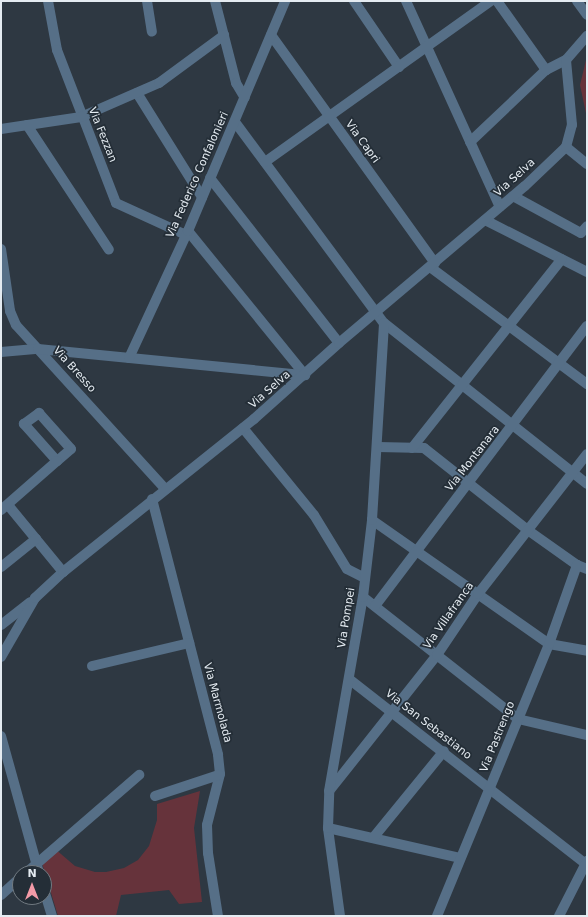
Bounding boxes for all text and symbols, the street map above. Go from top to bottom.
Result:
street label: Via Fezzan [85,105,119,165]
street label: Via Federico Confalonieri [164,110,232,240]
street label: Via Capri [342,118,382,166]
street label: Via Selva [492,156,538,200]
street label: Via Bresso [50,344,98,396]
street label: Via Selva [247,368,293,412]
street label: Via Montanara [443,423,503,495]
street label: Via Villafranca [421,580,477,652]
street label: Via Pompei [336,587,358,649]
street label: Via Marmolada [200,662,234,744]
street label: Via San Sebastiano [382,687,474,763]
street label: Via Pastrengo [478,700,518,774]
north arrow [12,865,52,905]
text: N [27,867,37,880]

